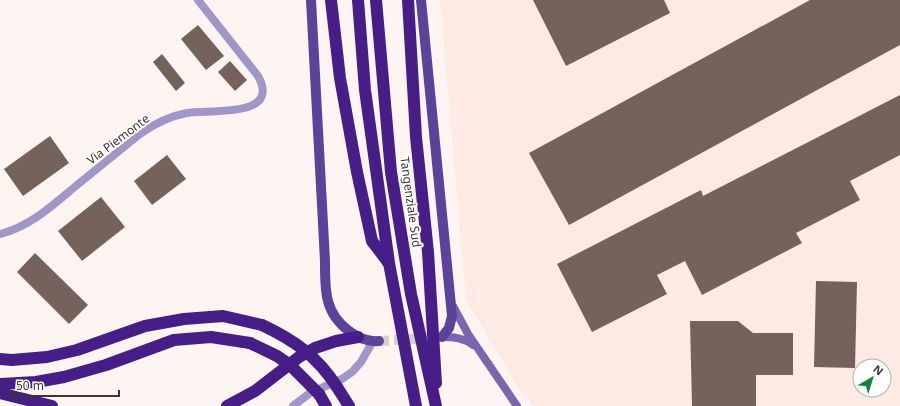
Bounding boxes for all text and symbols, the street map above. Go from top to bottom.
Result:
street label: Via Piemonte [83,110,153,168]
street label: Tangenziale Sud [396,156,426,248]
north arrow [852,358,892,398]
text: N [870,361,887,378]
scale bar [10,372,119,398]
text: 50 m [16,377,44,394]

